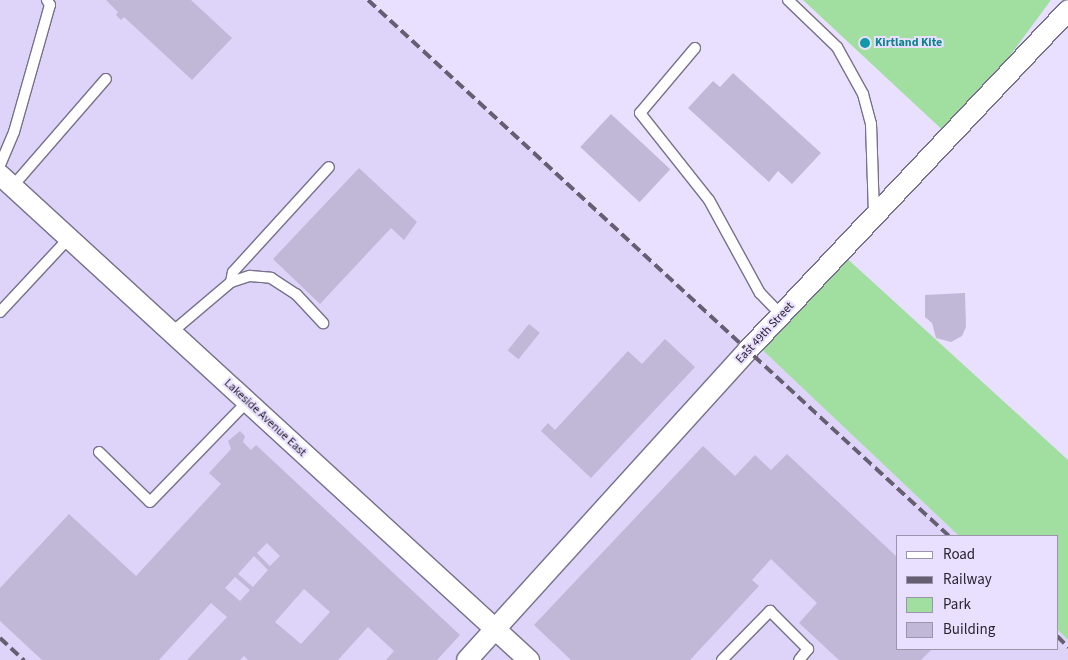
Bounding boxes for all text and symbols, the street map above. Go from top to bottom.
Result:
place label: Kirtland Kite [875,36,942,50]
marker: Kirtland Kite [859,37,871,49]
street label: East 49th Street [733,299,797,367]
street label: Lakeside Avenue East [221,376,309,460]
legend [896,535,1058,650]
text: Road [943,544,975,565]
text: Railway [943,569,992,590]
text: Park [943,594,971,615]
text: Building [943,619,995,640]

